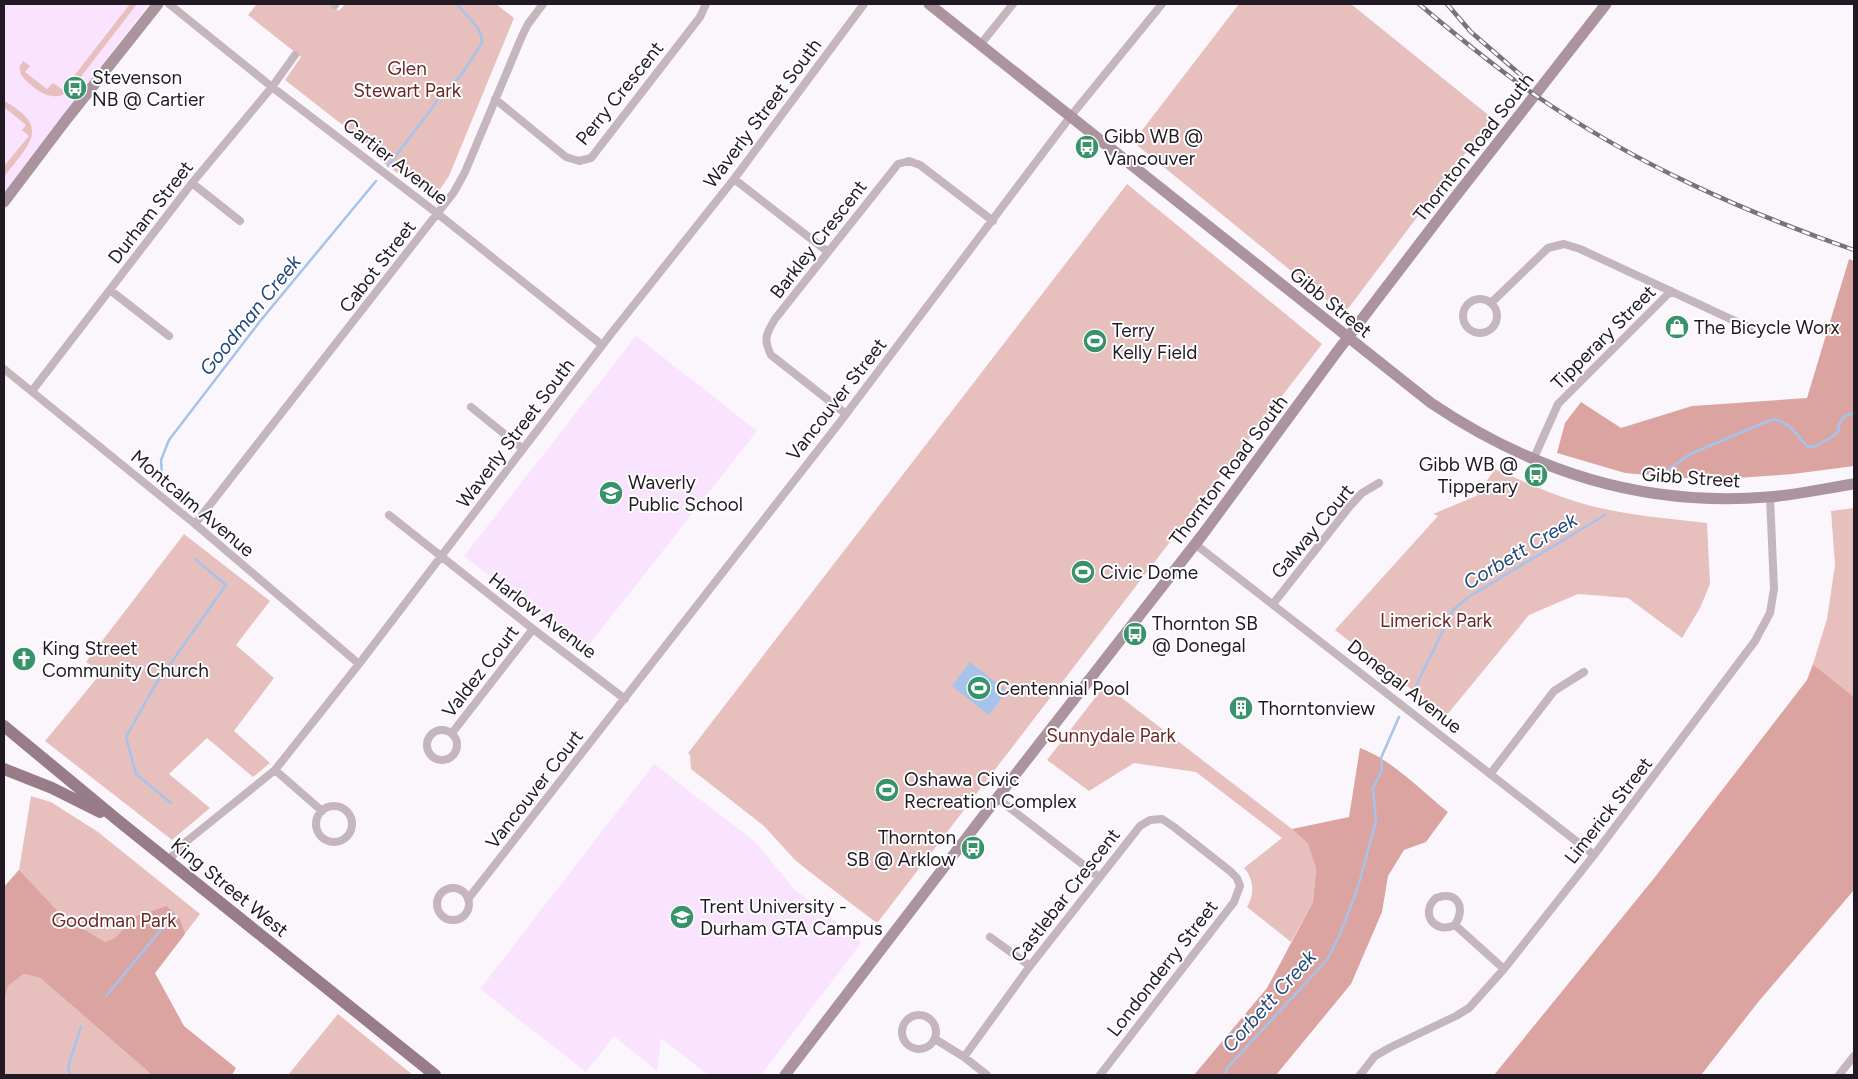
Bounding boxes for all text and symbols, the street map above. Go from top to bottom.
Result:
street label: Waverly Street South [699,34,826,193]
street label: Perry Crescent [571,37,668,150]
park label: Glen Stewart Park [353,57,462,102]
place label: Stevenson NB @ Cartier [92,66,205,111]
street label: Thornton Road South [1408,68,1539,226]
bus stop icon: Stevenson NB @ Cartier [62,75,88,101]
street label: Cartier Avenue [339,113,453,210]
place label: Gibb WB @ Vancouver [1104,125,1203,170]
bus stop icon: Gibb WB @ Vancouver [1074,134,1100,160]
street label: Durham Street [103,156,198,268]
street label: Barkley Crescent [765,176,872,303]
street label: Cabot Street [334,216,421,317]
water label: Goodman Creek [194,249,307,380]
street label: Gibb Street [1285,262,1376,342]
street label: Tipperary Street [1546,280,1660,394]
shop icon: The Bicycle Worx [1664,314,1690,340]
place label: The Bicycle Worx [1694,316,1839,339]
place label: Terry Kelly Field [1112,319,1197,364]
sports icon: Terry Kelly Field [1082,328,1108,354]
street label: Vancouver Street [781,334,891,465]
street label: Waverly Street South [452,354,579,513]
street label: Thornton Road South [1164,391,1292,550]
street label: Montcalm Avenue [126,445,259,562]
place label: Gibb WB @ Tipperary [1419,453,1518,498]
bus stop icon: Gibb WB @ Tipperary [1523,462,1549,488]
street label: Gibb Street [1641,463,1741,492]
place label: Waverly Public School [628,471,743,516]
street label: Galway Court [1266,479,1359,583]
school or university icon: Waverly Public School [598,480,624,506]
water label: Corbett Creek [1459,507,1582,594]
sports icon: Civic Dome [1070,559,1096,585]
place label: Civic Dome [1100,561,1198,584]
street label: Harlow Avenue [484,567,601,663]
park label: Limerick Park [1380,609,1493,632]
place label: Thornton SB @ Donegal [1152,612,1258,657]
street label: Valdez Court [437,621,524,722]
bus stop icon: Thornton SB @ Donegal [1122,621,1148,647]
street label: Donegal Avenue [1343,635,1467,738]
place label: King Street Community Church [42,637,209,682]
church icon: King Street Community Church [11,646,37,672]
sports icon: Centennial Pool [966,675,992,701]
place label: Centennial Pool [996,677,1129,700]
building icon: Thorntonview [1228,695,1254,721]
place label: Thorntonview [1258,697,1375,720]
park label: Sunnydale Park [1046,724,1176,747]
street label: Vancouver Court [481,725,588,853]
street label: Limerick Street [1560,752,1657,868]
place label: Oshawa Civic Recreation Complex [904,768,1077,813]
sports icon: Oshawa Civic Recreation Complex [874,777,900,803]
street label: Castlebar Crescent [1006,824,1125,967]
place label: Thornton SB @ Arklow [846,826,956,871]
street label: King Street West [166,833,293,942]
bus stop icon: Thornton SB @ Arklow [960,835,986,861]
place label: Trent University - Durham GTA Campus [700,895,883,940]
street label: Londonderry Street [1102,896,1223,1041]
school or university icon: Trent University - Durham GTA Campus [669,904,695,930]
park label: Goodman Park [52,909,177,932]
water label: Corbett Creek [1217,944,1322,1057]

